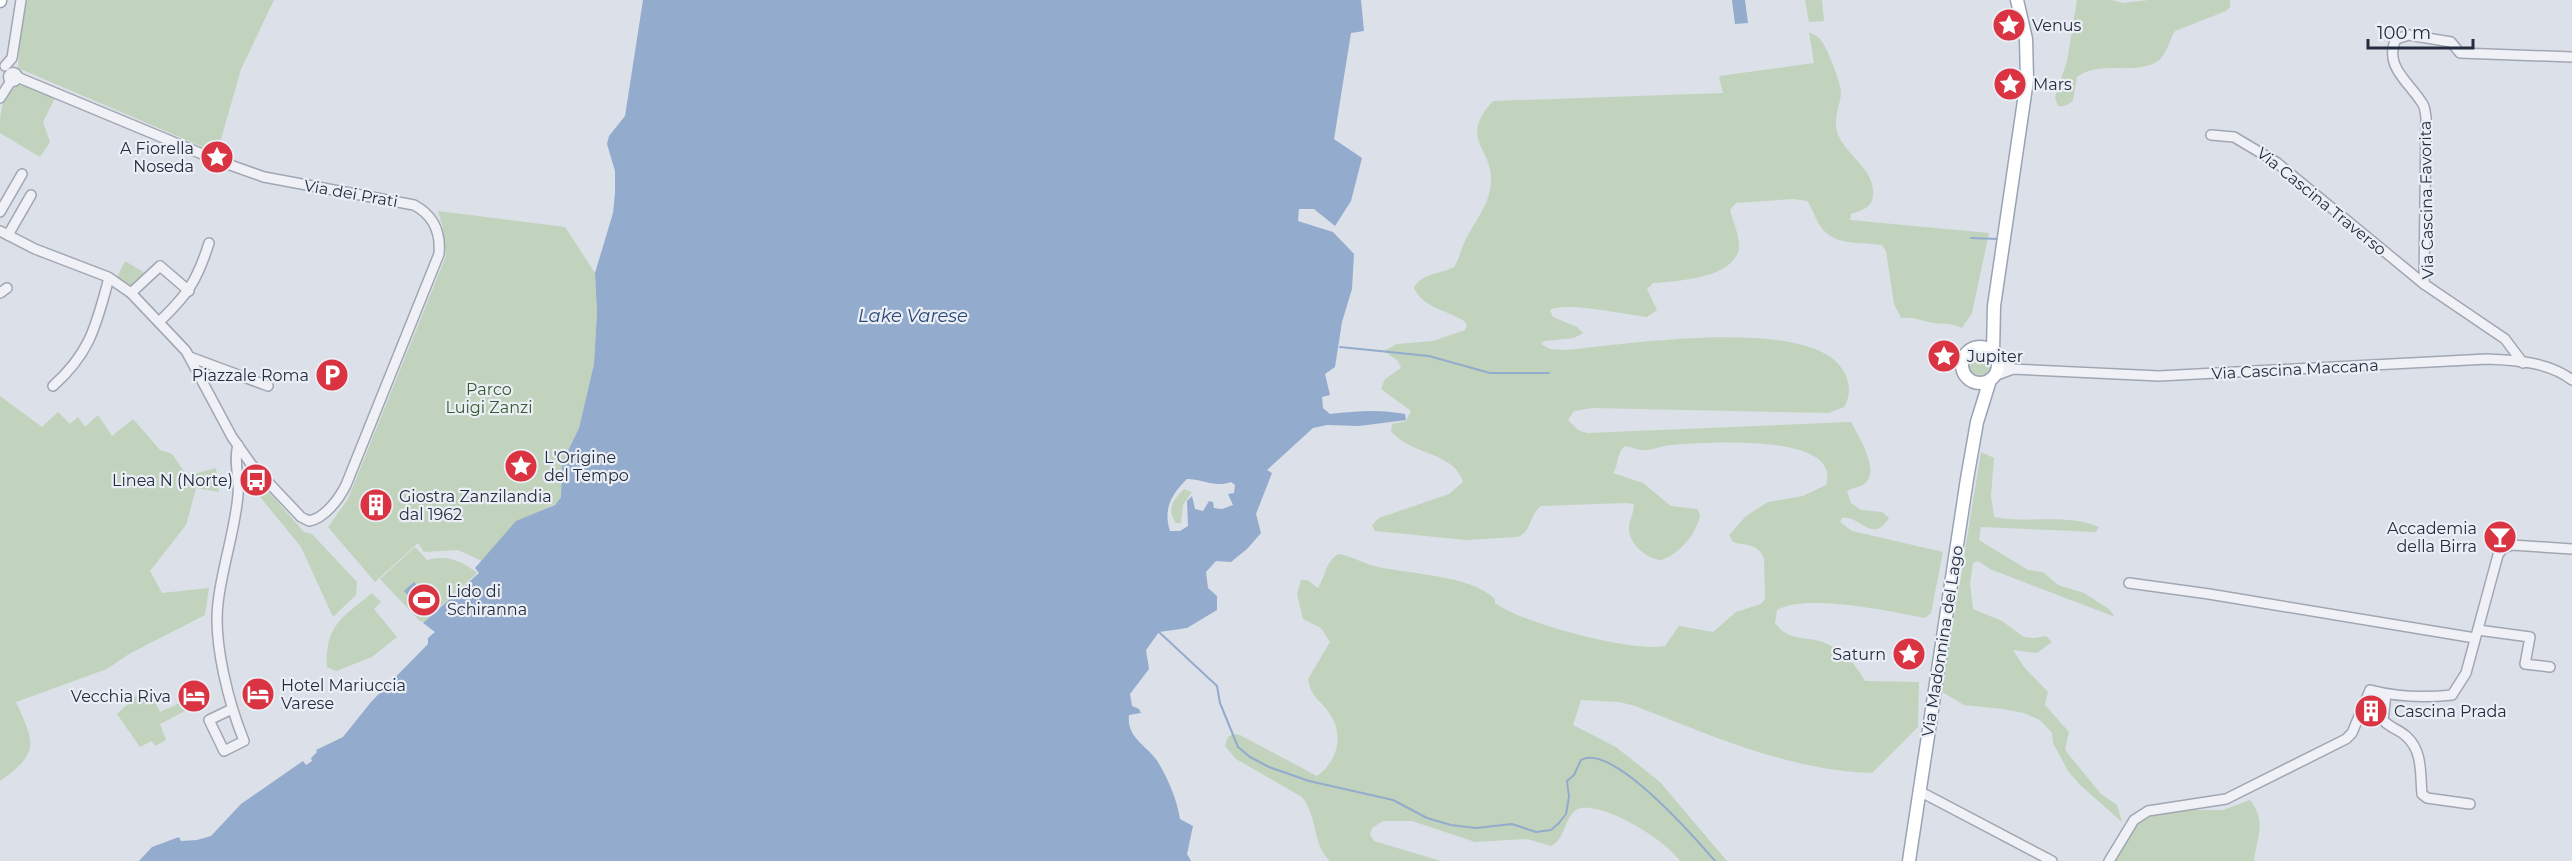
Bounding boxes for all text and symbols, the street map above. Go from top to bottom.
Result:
place icon: Venus [1991,7,2027,43]
scale bar [2368,12,2473,50]
place label: Venus [2032,16,2082,35]
text: 100 m [2377,22,2431,44]
place icon: Mars [1992,66,2028,102]
place label: Mars [2033,75,2072,94]
street label: Via Cascina Favorita [2416,121,2437,279]
place label: A Fiorella Noseda [120,139,194,176]
place icon: A Fiorella Noseda [199,139,235,175]
street label: Via Cascina Traverso [2253,143,2390,260]
street label: Via dei Prati [303,176,399,211]
water label: Lake Varese [858,305,968,327]
place icon: Jupiter [1926,338,1962,374]
place label: Jupiter [1966,347,2023,366]
street label: Via Cascina Maccana [2211,356,2379,383]
parking icon: Piazzale Roma [314,357,350,393]
place label: Piazzale Roma [192,366,309,385]
park label: Parco Luigi Zanzi [446,380,532,417]
place icon: L'Origine del Tempo [503,448,539,484]
place label: L'Origine del Tempo [544,448,629,485]
bus stop icon: Linea N (Norte) [238,462,274,498]
place label: Linea N (Norte) [112,471,233,490]
building icon: Giostra Zanzilandia dal 1962 [358,487,394,523]
place label: Giostra Zanzilandia dal 1962 [399,487,552,524]
place label: Accademia della Birra [2387,519,2477,556]
bar icon: Accademia della Birra [2482,519,2518,555]
street label: Via Madonnina del Lago [1918,544,1967,738]
sports icon: Lido di Schiranna [406,582,442,618]
place label: Lido di Schiranna [447,582,527,619]
place icon: Saturn [1891,636,1927,672]
place label: Saturn [1832,645,1886,664]
hotel icon: Hotel Mariuccia Varese [240,676,276,712]
place label: Hotel Mariuccia Varese [281,676,406,713]
hotel icon: Vecchia Riva [176,678,212,714]
place label: Vecchia Riva [71,687,171,706]
building icon: Cascina Prada [2353,693,2389,729]
place label: Cascina Prada [2394,702,2507,721]

